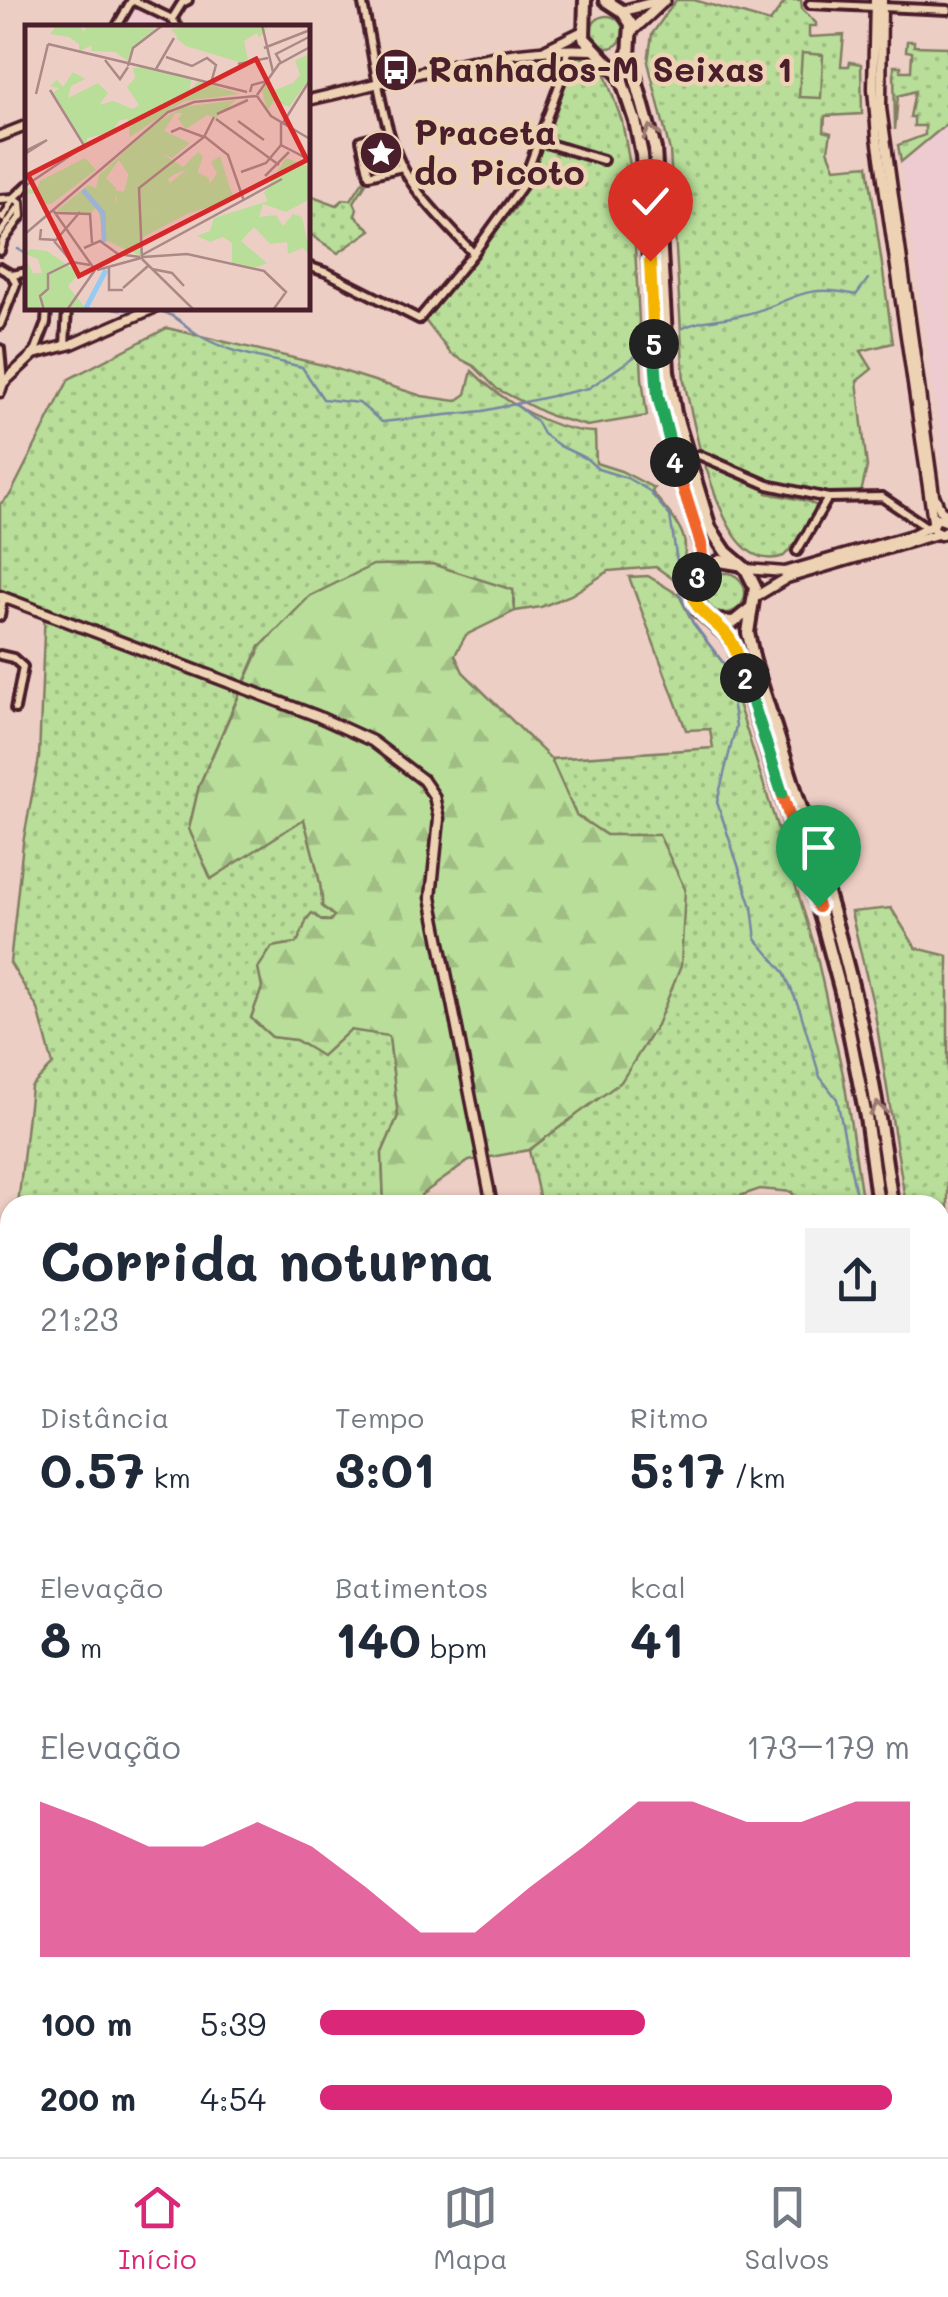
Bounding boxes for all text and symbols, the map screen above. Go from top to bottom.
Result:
inset map [25,25,310,310]
place label: Ranhados-M Seixas 1 [428,45,793,91]
bus stop icon: Ranhados-M Seixas 1 [373,47,419,93]
place label: Praceta do Picoto [414,108,585,194]
one-way arrow [642,124,663,141]
place icon: Praceta do Picoto [358,130,404,176]
pin [608,159,693,262]
icon: check [623,174,678,229]
pin: 5 [629,319,679,369]
text: 5 [646,326,662,362]
pin: 4 [650,437,700,487]
text: 4 [666,444,684,480]
pin: 3 [672,552,722,602]
text: 3 [689,559,705,595]
pin: 2 [720,653,770,703]
text: 2 [737,660,753,696]
pin [776,805,861,908]
icon: arrive [791,820,846,875]
one-way arrow [868,1100,889,1117]
text: Corrida noturna [40,1223,493,1295]
button: share [805,1228,910,1333]
text: 21:23 [40,1297,119,1339]
text: Distância [40,1399,169,1435]
text: Tempo [335,1399,424,1435]
text: Ritmo [630,1399,708,1435]
text: 0.57 [40,1435,145,1501]
text: 3:01 [335,1435,435,1501]
text: 5:17 [630,1435,725,1501]
text: km [145,1459,191,1495]
text: /km [725,1459,786,1495]
text: Elevação [40,1569,163,1605]
text: Batimentos [335,1569,488,1605]
text: kcal [630,1569,686,1605]
text: 8 [40,1605,71,1671]
text: 140 [335,1605,421,1671]
text: 41 [630,1605,684,1671]
text: m [71,1629,102,1665]
text: bpm [421,1629,487,1665]
text: Elevação [40,1725,181,1767]
text: 173–179 m [746,1725,910,1767]
text: 100 m [40,2002,132,2044]
text: 5:39 [200,2002,266,2044]
text: 200 m [40,2077,136,2119]
text: 4:54 [200,2077,266,2119]
tab: Início [118,2180,197,2276]
tab: Mapa [433,2180,508,2276]
tab: Salvos [744,2180,830,2276]

